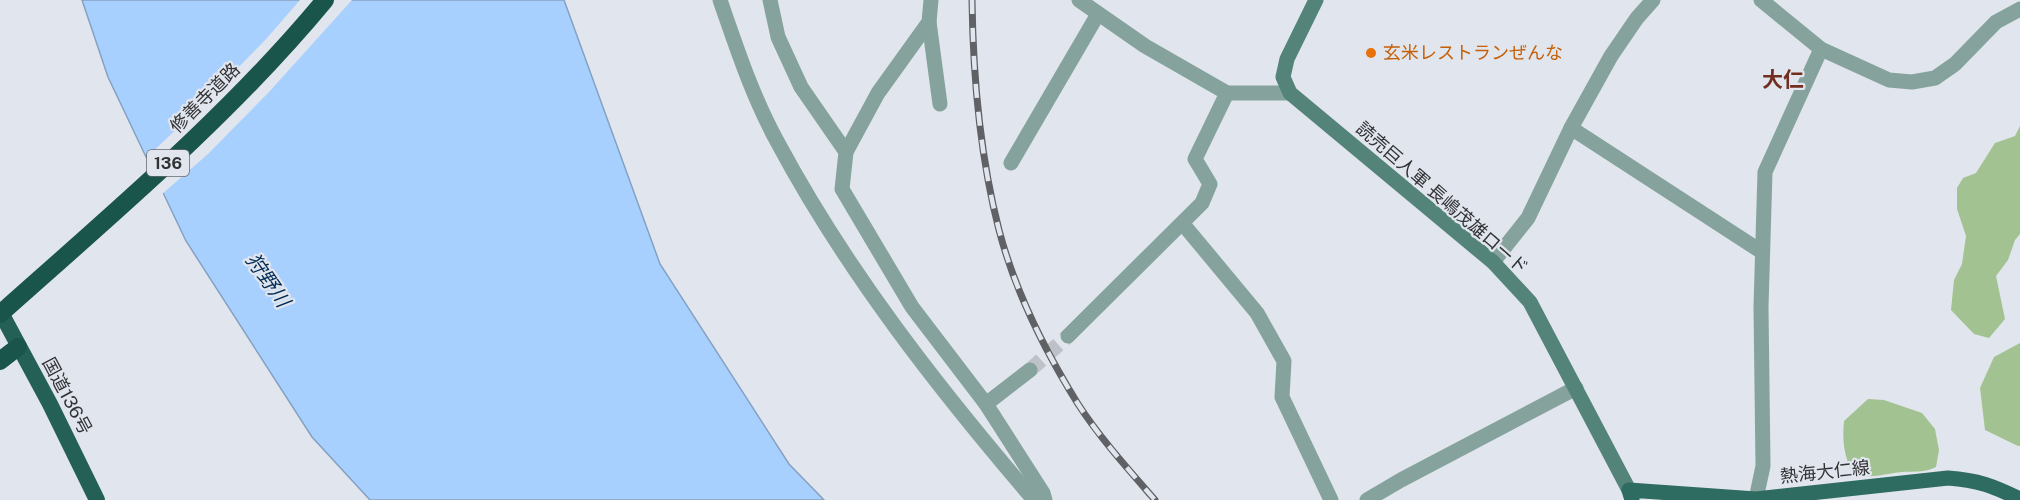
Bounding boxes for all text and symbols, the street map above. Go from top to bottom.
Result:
place label: 玄米レストランぜんな [1383,42,1563,63]
marker: 玄米レストランぜんな [1364,46,1378,60]
street label: 修善寺道路 [165,58,244,137]
district label: 大仁 [1762,67,1804,92]
street label: 読売巨人軍 長嶋茂雄ロード [1352,117,1532,278]
road number: 136 [147,150,189,176]
water label: 狩野川 [241,249,296,313]
street label: 国道136号 [39,354,96,438]
street label: 熱海大仁線 [1779,456,1871,487]

